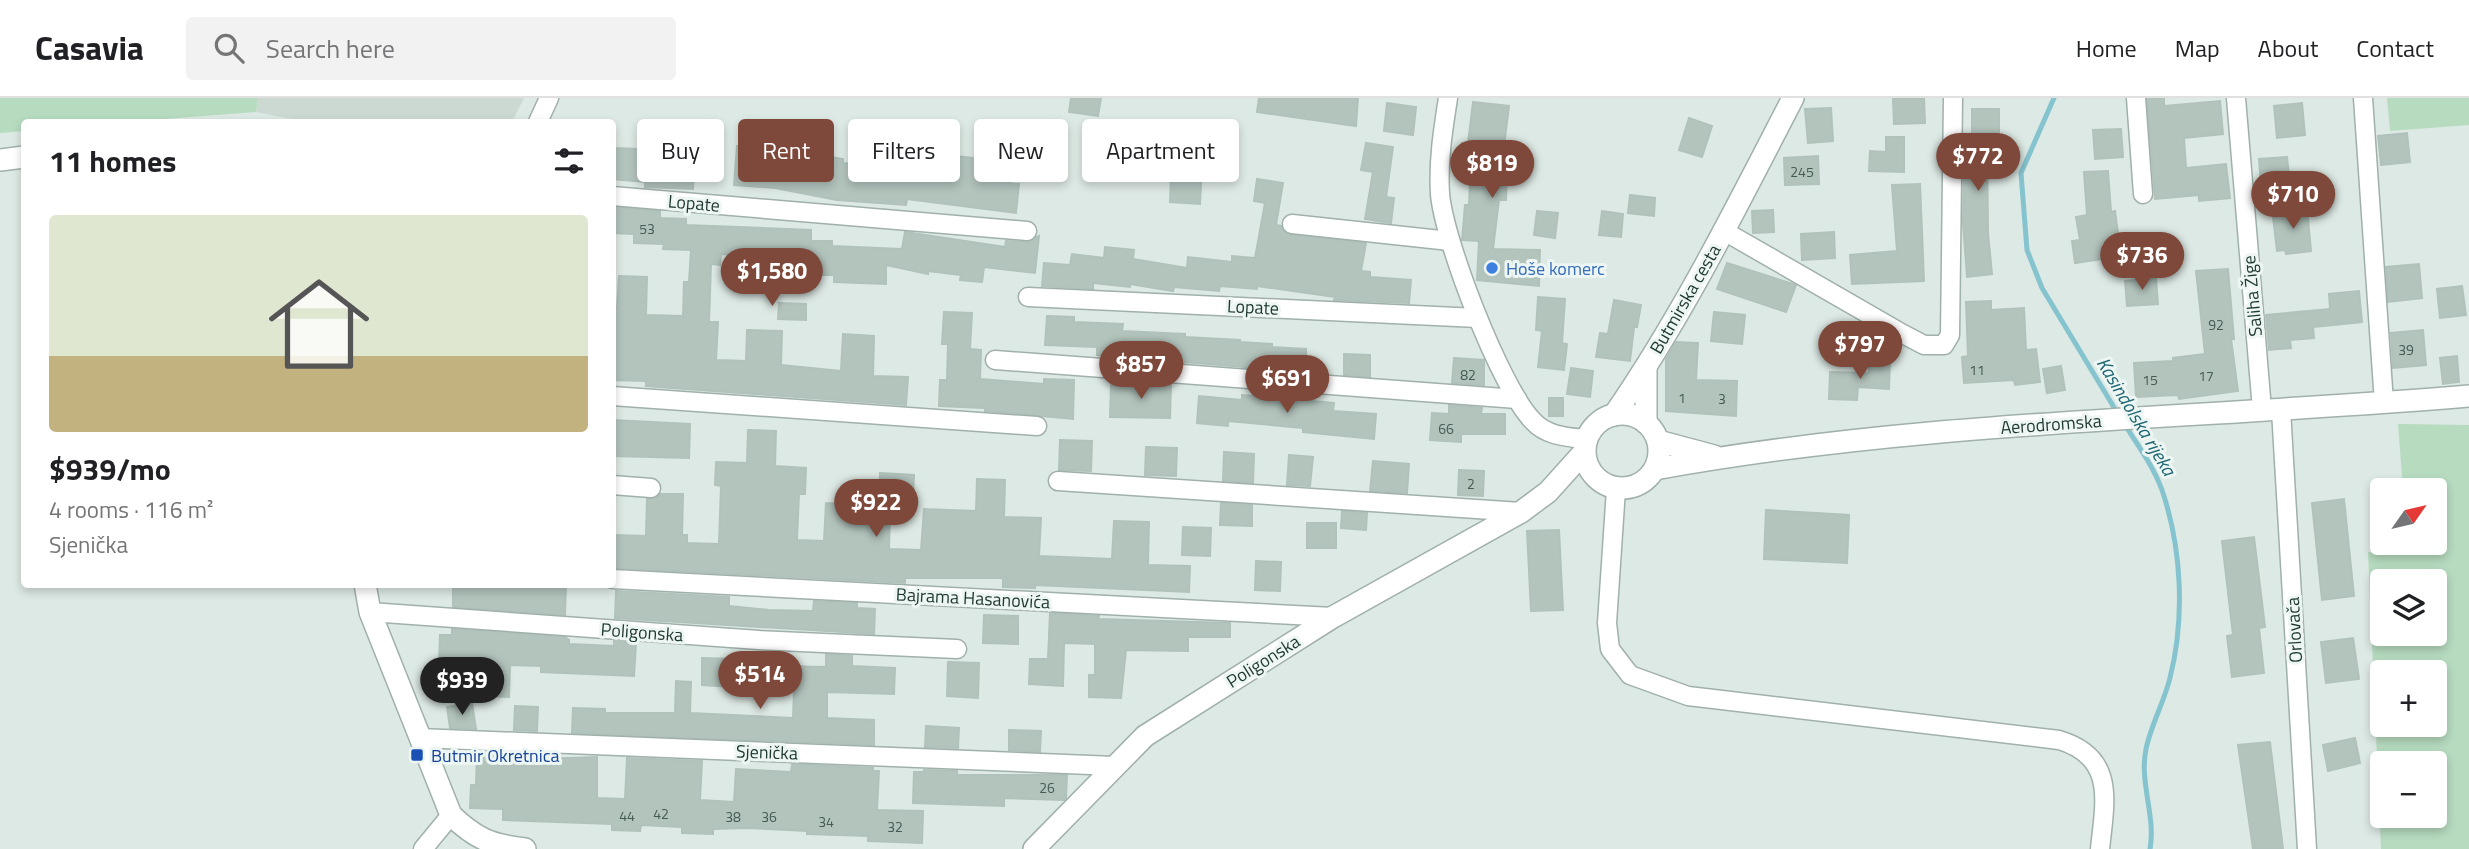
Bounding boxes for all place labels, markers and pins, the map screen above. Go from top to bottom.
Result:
pin: $772 [1937,134,2019,193]
pin: $819 [1451,140,1533,200]
pin: $710 [2252,172,2334,231]
pin: $736 [2101,232,2183,292]
pin: $1,580 [715,248,829,308]
place label: Hoše komerc [1506,255,1605,282]
marker: Hoše komerc [1484,260,1500,276]
pin: $797 [1819,322,1901,381]
pin: $857 [1100,342,1182,401]
pin: $691 [1246,356,1328,415]
pin: $922 [835,480,917,539]
pin: $514 [719,652,801,711]
pin: $939 [421,658,503,717]
place label: Butmir Okretnica [431,742,560,769]
marker: Butmir Okretnica [409,747,425,763]

